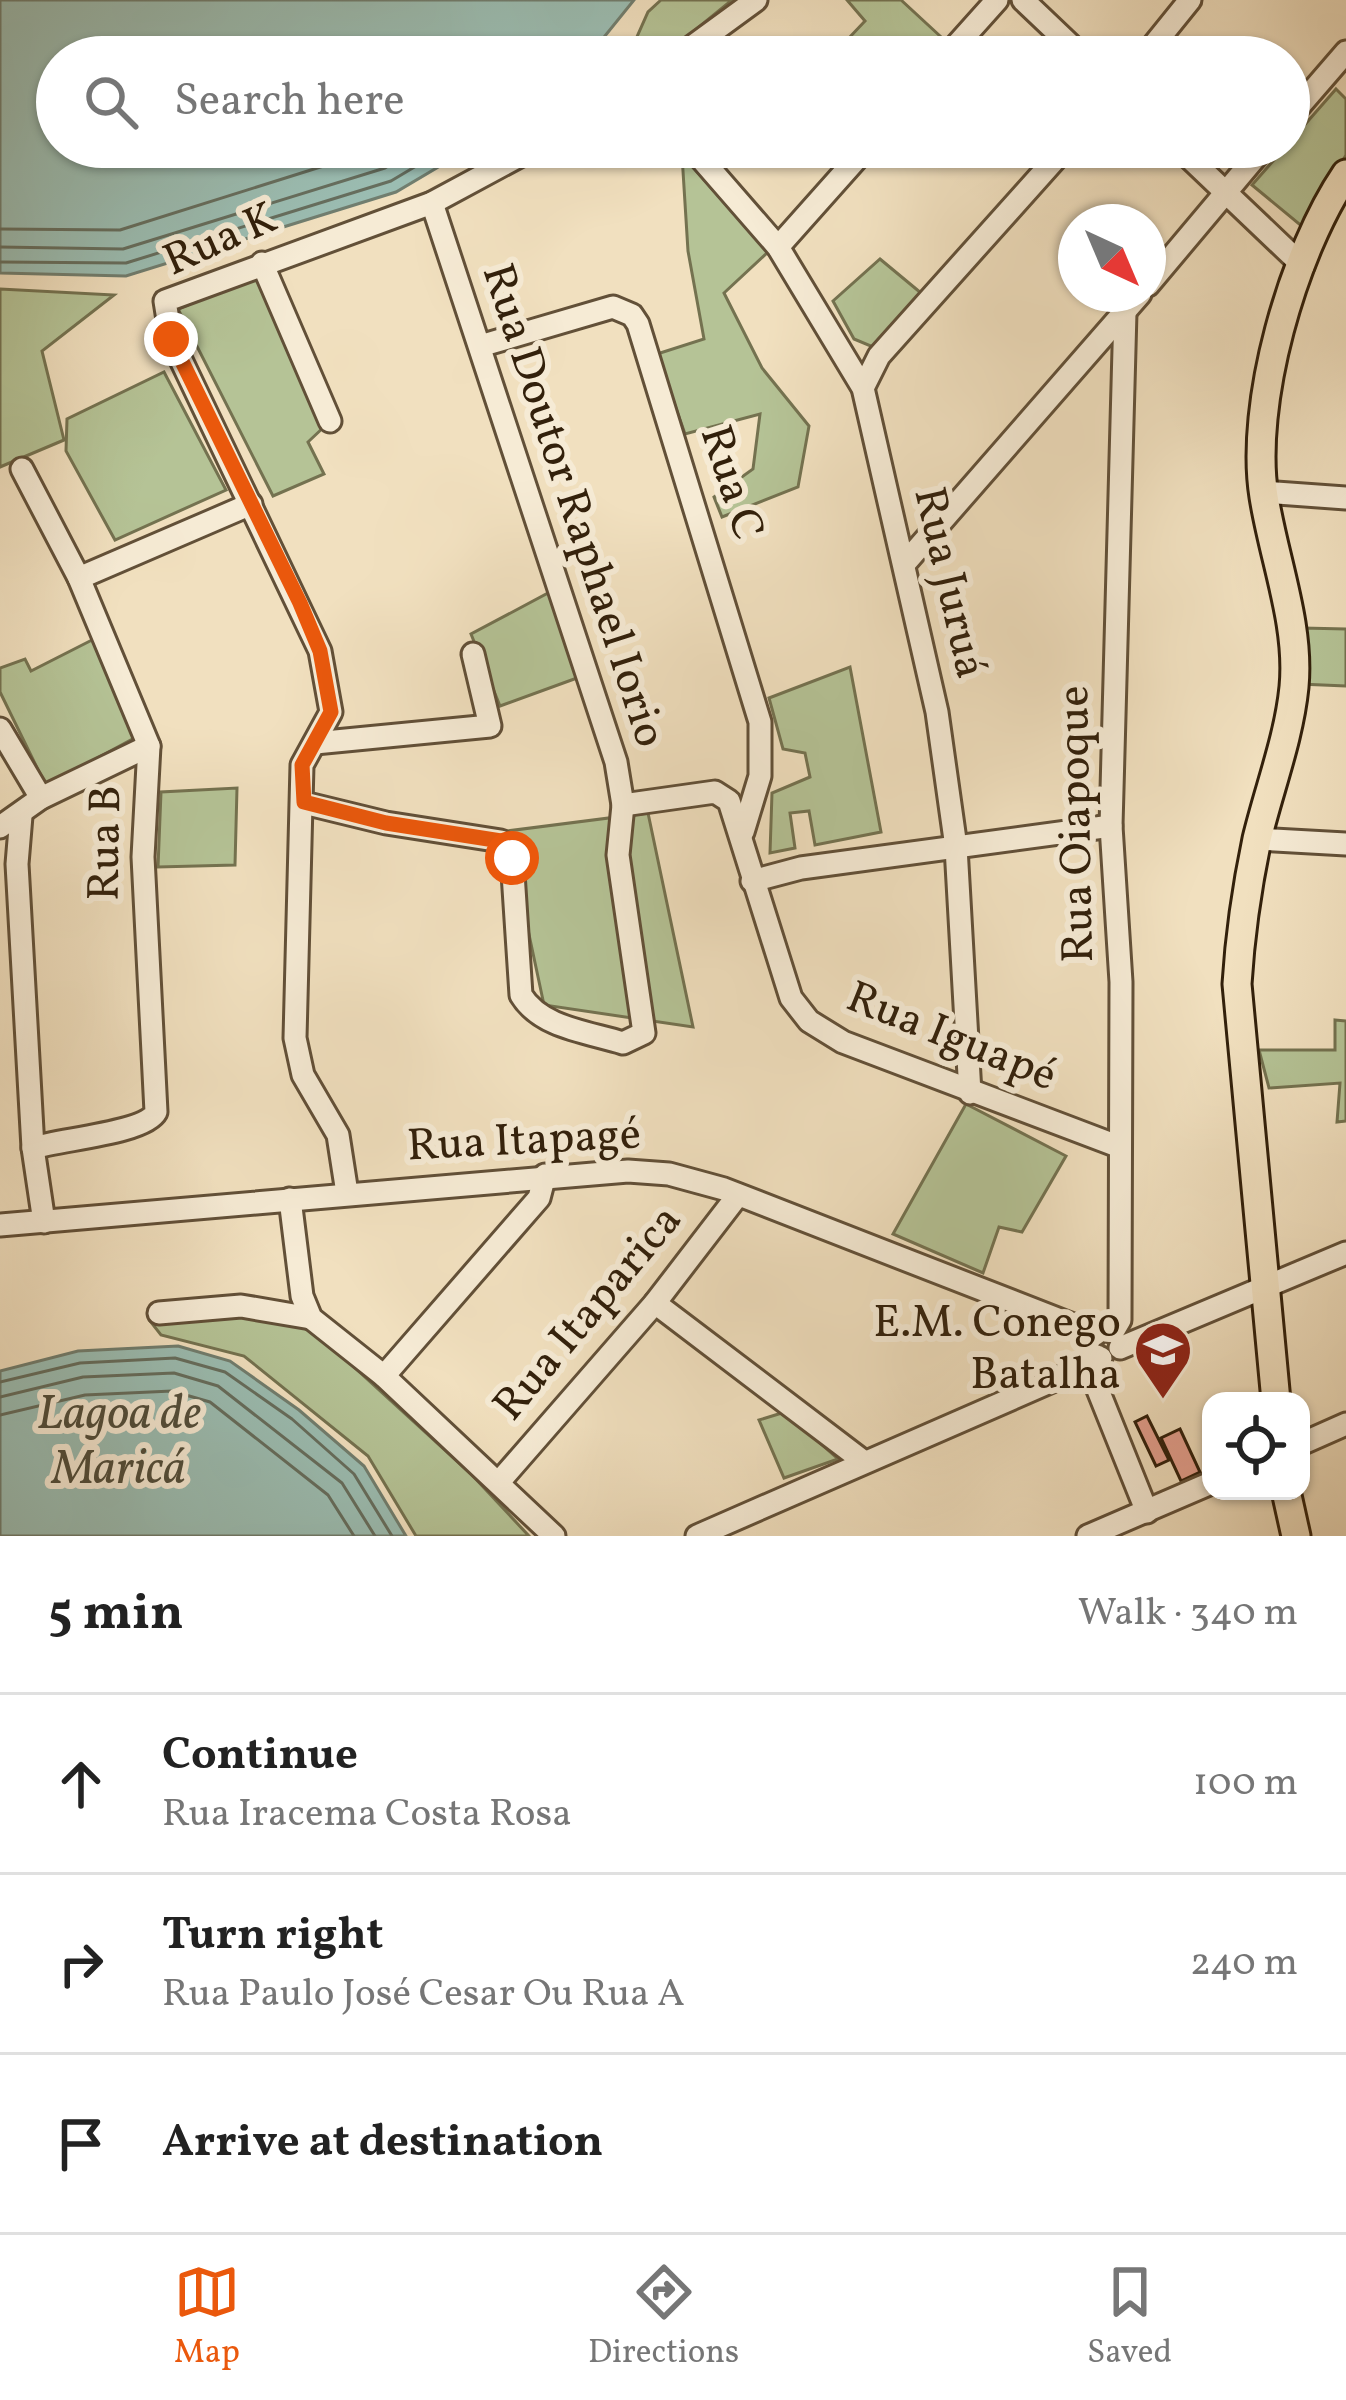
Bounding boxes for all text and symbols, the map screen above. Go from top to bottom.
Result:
search box [36,36,1310,168]
icon: search [78,69,144,135]
text: Search here [174,71,405,134]
street label: Rua K [154,188,288,294]
north arrow [1058,204,1166,312]
street label: Rua Doutor Raphael Iorio [464,256,680,756]
route end [144,312,198,366]
street label: Rua C [682,418,778,548]
street label: Rua Juruá [895,481,1001,685]
street label: Rua Oiapoque [1044,685,1112,963]
street label: Rua B [74,785,140,901]
route start [485,831,539,885]
street label: Rua Iguapé [837,967,1065,1109]
street label: Rua Itapagé [405,1104,643,1180]
street label: Rua Itaparica [480,1192,698,1436]
place label: E.M. Conego Batalha [873,1293,1121,1408]
school or university icon: E.M. Conego Batalha [1132,1319,1194,1401]
water label: Lagoa de Maricá [37,1382,201,1504]
map controls [1202,1392,1310,1500]
button: locate [1202,1392,1310,1500]
text: 5 min [48,1579,184,1650]
text: Walk · 340 m [1078,1587,1298,1641]
text: Continue [162,1725,358,1788]
icon: ahead [48,1751,114,1817]
text: 100 m [1193,1757,1298,1811]
text: Rua Iracema Costa Rosa [162,1788,572,1842]
text: Turn right [162,1905,383,1968]
icon: right [48,1931,114,1997]
text: 240 m [1190,1937,1298,1991]
text: Rua Paulo José Cesar Ou Rua A [162,1968,685,2022]
icon: arrive [48,2111,114,2177]
text: Arrive at destination [162,2112,603,2175]
tab: Map [174,2259,240,2377]
tab: Directions [588,2259,739,2377]
tab: Saved [1087,2259,1172,2377]

